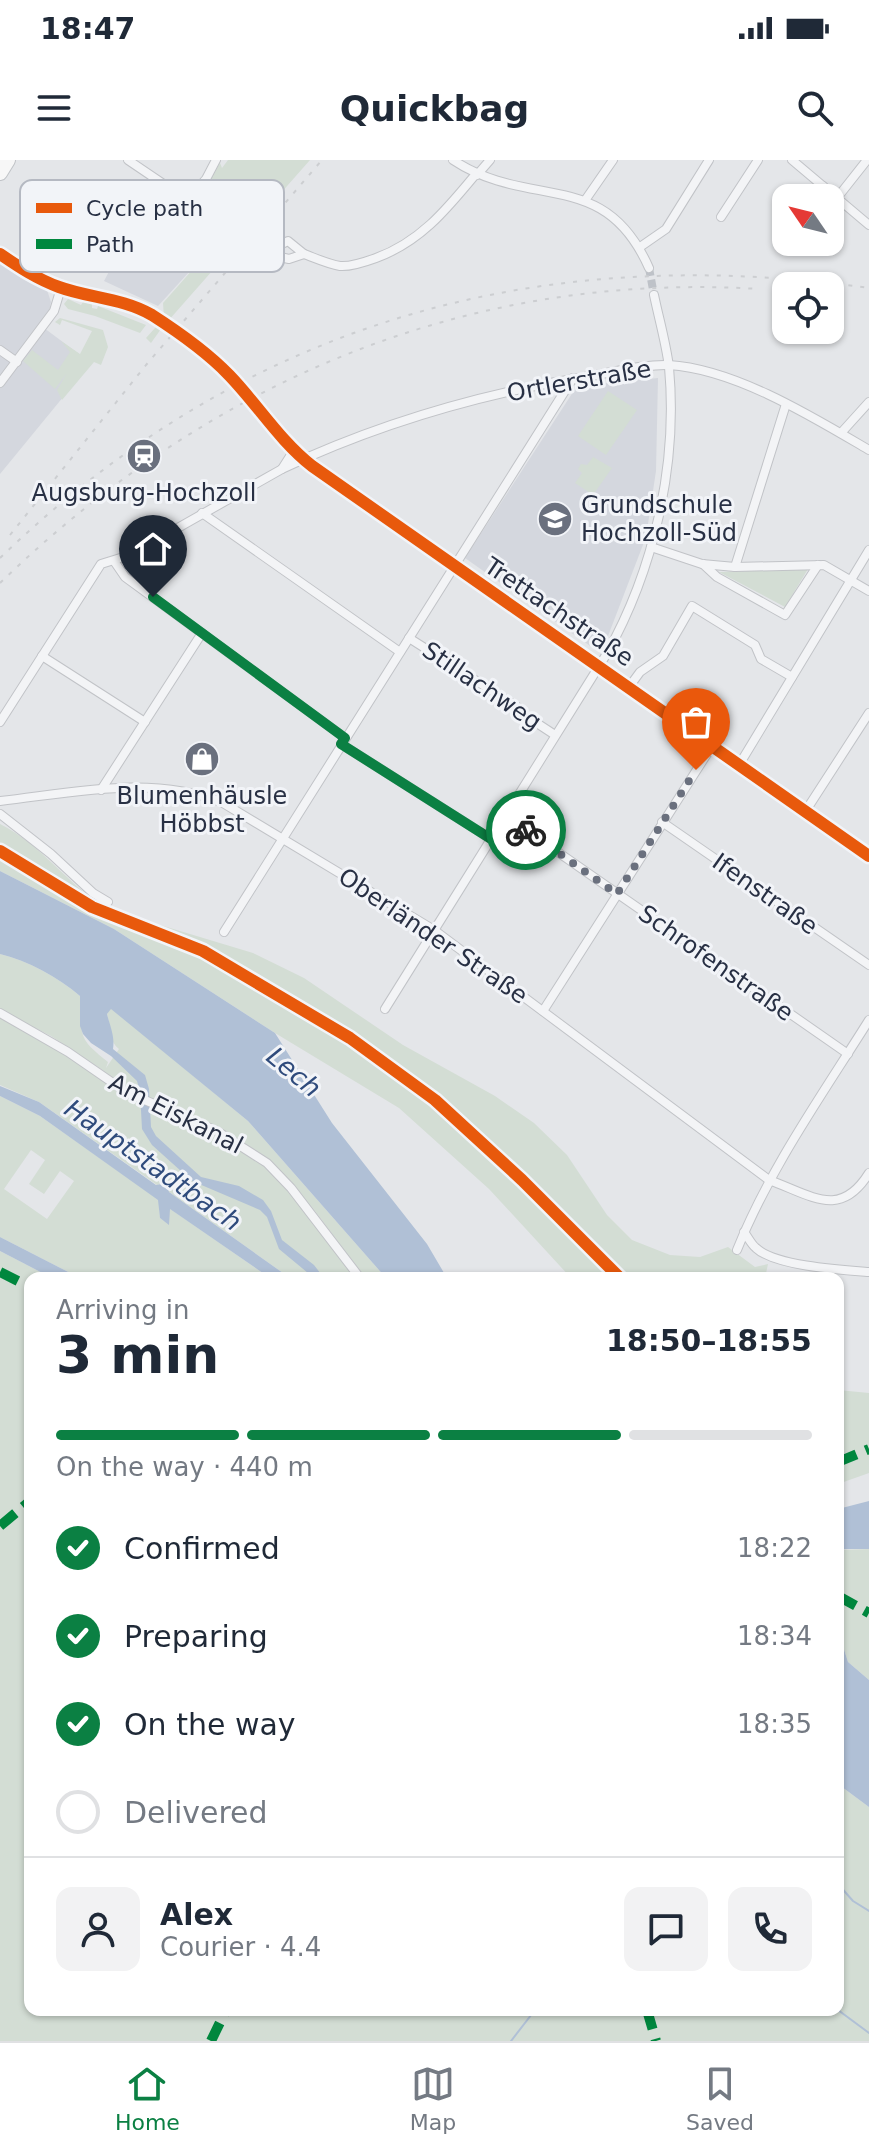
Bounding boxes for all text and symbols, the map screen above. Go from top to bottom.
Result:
text: 18:47 [40,11,136,46]
icon: menu [32,86,76,130]
icon: search [793,86,837,130]
text: Quickbag [340,88,529,129]
legend [20,180,284,272]
north arrow [772,184,844,256]
map controls [772,184,844,344]
text: Cycle path [86,196,203,221]
text: Path [86,232,134,257]
button: locate [772,272,844,344]
street label: Ortlerstraße [505,355,653,407]
station icon: Augsburg-Hochzoll [125,437,163,475]
place label: Augsburg-Hochzoll [32,479,256,507]
place label: Grundschule Hochzoll-Süd [581,491,737,547]
school or university icon: Grundschule Hochzoll-Süd [536,500,574,538]
pin [119,515,187,597]
icon: home [131,527,175,571]
street label: Trettachstraße [478,551,639,672]
street label: Stillachweg [417,636,547,736]
pin [662,688,730,770]
icon: bag [674,700,718,744]
shop icon: Blumenhäusle Höbbst [183,740,221,778]
place label: Blumenhäusle Höbbst [117,782,287,838]
courier [486,790,566,870]
icon: bike [504,808,548,852]
street label: Ifenstraße [707,848,823,940]
street label: Oberländer Straße [333,862,533,1010]
street label: Schrofenstraße [633,899,799,1027]
water label: Lech [261,1041,327,1103]
street label: Am Eiskanal [104,1068,248,1160]
water label: Hauptstadtbach [59,1093,247,1237]
text: Arriving in [56,1295,190,1325]
text: 18:50–18:55 [606,1323,812,1358]
text: 3 min [56,1325,219,1385]
text: On the way · 440 m [56,1452,313,1482]
icon: check [56,1526,100,1570]
text: Confirmed [124,1531,280,1566]
text: 18:22 [737,1533,812,1563]
icon: check [56,1614,100,1658]
text: Preparing [124,1619,268,1654]
text: 18:34 [737,1621,812,1651]
icon: check [56,1702,100,1746]
text: On the way [124,1707,296,1742]
text: 18:35 [737,1709,812,1739]
text: Delivered [124,1795,268,1830]
button: person [56,1887,140,1971]
button: chat [624,1887,708,1971]
button: phone [728,1887,812,1971]
text: Alex [160,1897,233,1932]
text: Courier · 4.4 [160,1932,321,1962]
tab: Home [115,2062,180,2135]
tab: Map [410,2062,456,2135]
tab: Saved [686,2062,754,2135]

